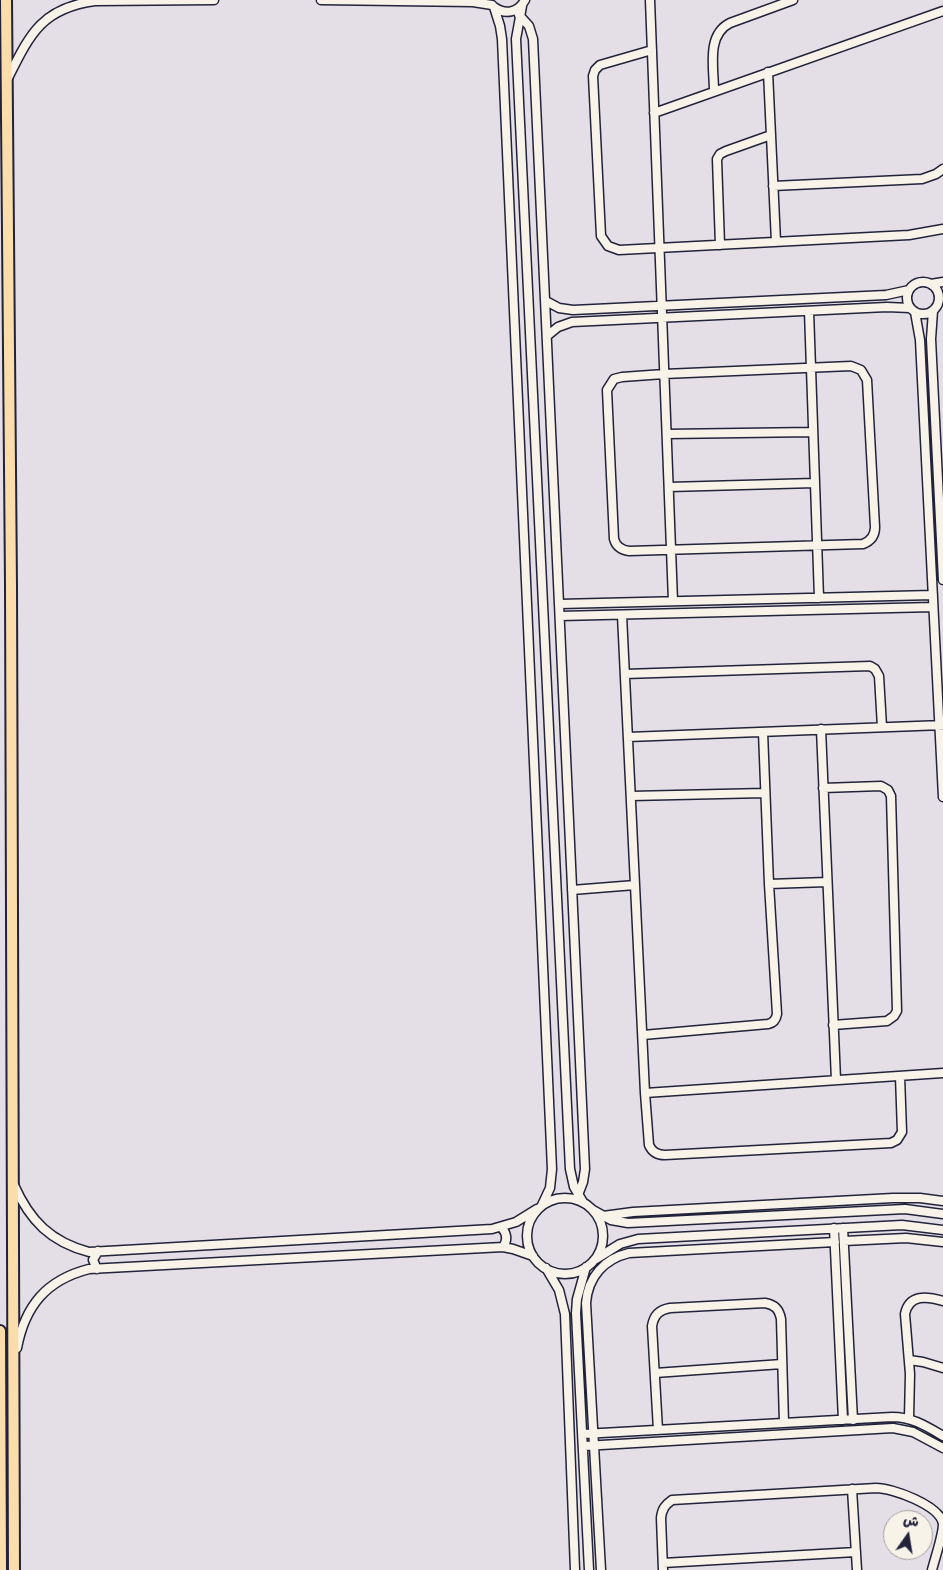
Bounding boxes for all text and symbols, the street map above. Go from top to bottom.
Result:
north arrow [883,1510,933,1560]
text: ش [902,1511,921,1531]

